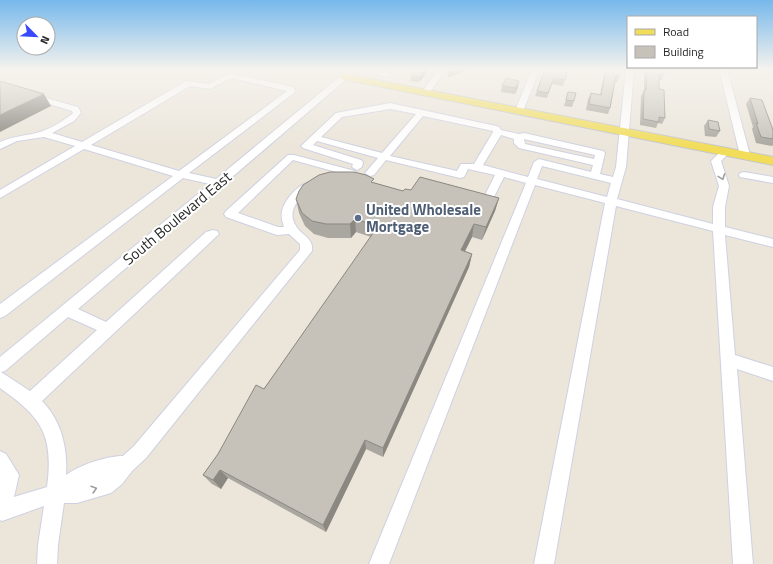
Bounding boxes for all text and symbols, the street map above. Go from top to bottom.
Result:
north arrow [16,16,56,56]
legend [627,16,757,68]
text: Road [663,22,689,41]
text: N [36,33,54,47]
text: Building [663,42,704,61]
street label: South Boulevard East [118,165,237,270]
one-way arrow [717,174,725,181]
place label: United Wholesale Mortgage [366,198,481,238]
marker: United Wholesale Mortgage [353,213,363,223]
one-way arrow [91,485,98,494]

